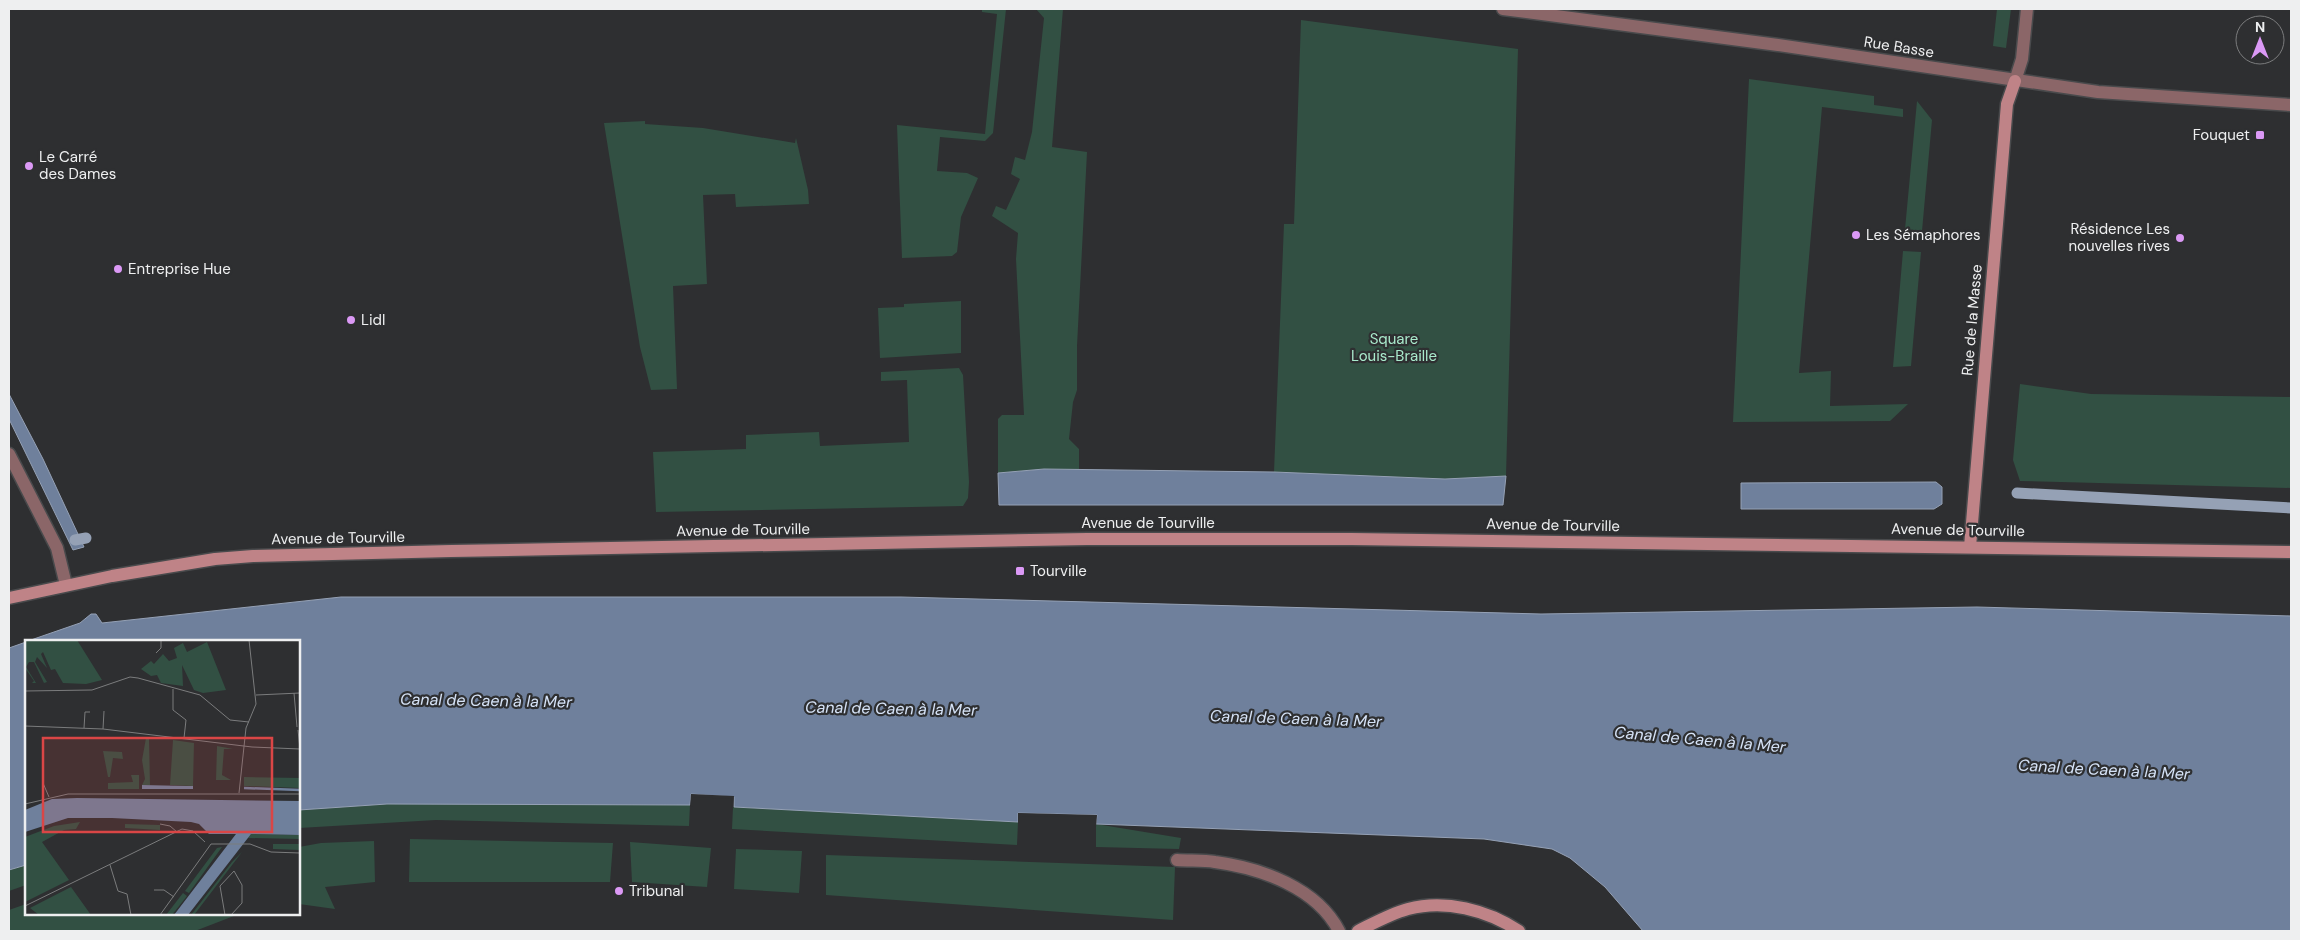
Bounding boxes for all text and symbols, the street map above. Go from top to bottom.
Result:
north arrow [2235,15,2285,65]
text: N [2255,18,2265,36]
street label: Rue Basse [1862,32,1936,62]
place label: Fouquet [2193,125,2250,145]
marker: Fouquet [2254,129,2266,141]
place label: Le Carré des Dames [39,147,116,184]
marker: Le Carré des Dames [23,160,35,172]
place label: Résidence Les nouvelles rives [2068,219,2170,256]
place label: Les Sémaphores [1866,225,1981,245]
marker: Les Sémaphores [1850,229,1862,241]
marker: Résidence Les nouvelles rives [2174,232,2186,244]
place label: Entreprise Hue [128,259,231,279]
marker: Entreprise Hue [112,263,124,275]
street label: Rue de la Masse [1957,263,1987,377]
place label: Lidl [361,310,385,330]
marker: Lidl [345,314,357,326]
park label: Square Louis-Braille [1351,329,1437,366]
street label: Avenue de Tourville [1081,513,1215,533]
street label: Avenue de Tourville [1486,514,1620,536]
street label: Avenue de Tourville [676,519,810,541]
street label: Avenue de Tourville [1891,519,2025,541]
street label: Avenue de Tourville [271,527,405,549]
place label: Tourville [1030,561,1087,581]
marker: Tourville [1014,565,1026,577]
inset map [25,640,300,915]
water label: Canal de Caen à la Mer [400,689,573,713]
water label: Canal de Caen à la Mer [805,697,978,721]
water label: Canal de Caen à la Mer [1210,705,1383,732]
water label: Canal de Caen à la Mer [1613,722,1788,758]
water label: Canal de Caen à la Mer [2018,755,2191,785]
place label: Tribunal [629,881,684,901]
marker: Tribunal [613,885,625,897]

